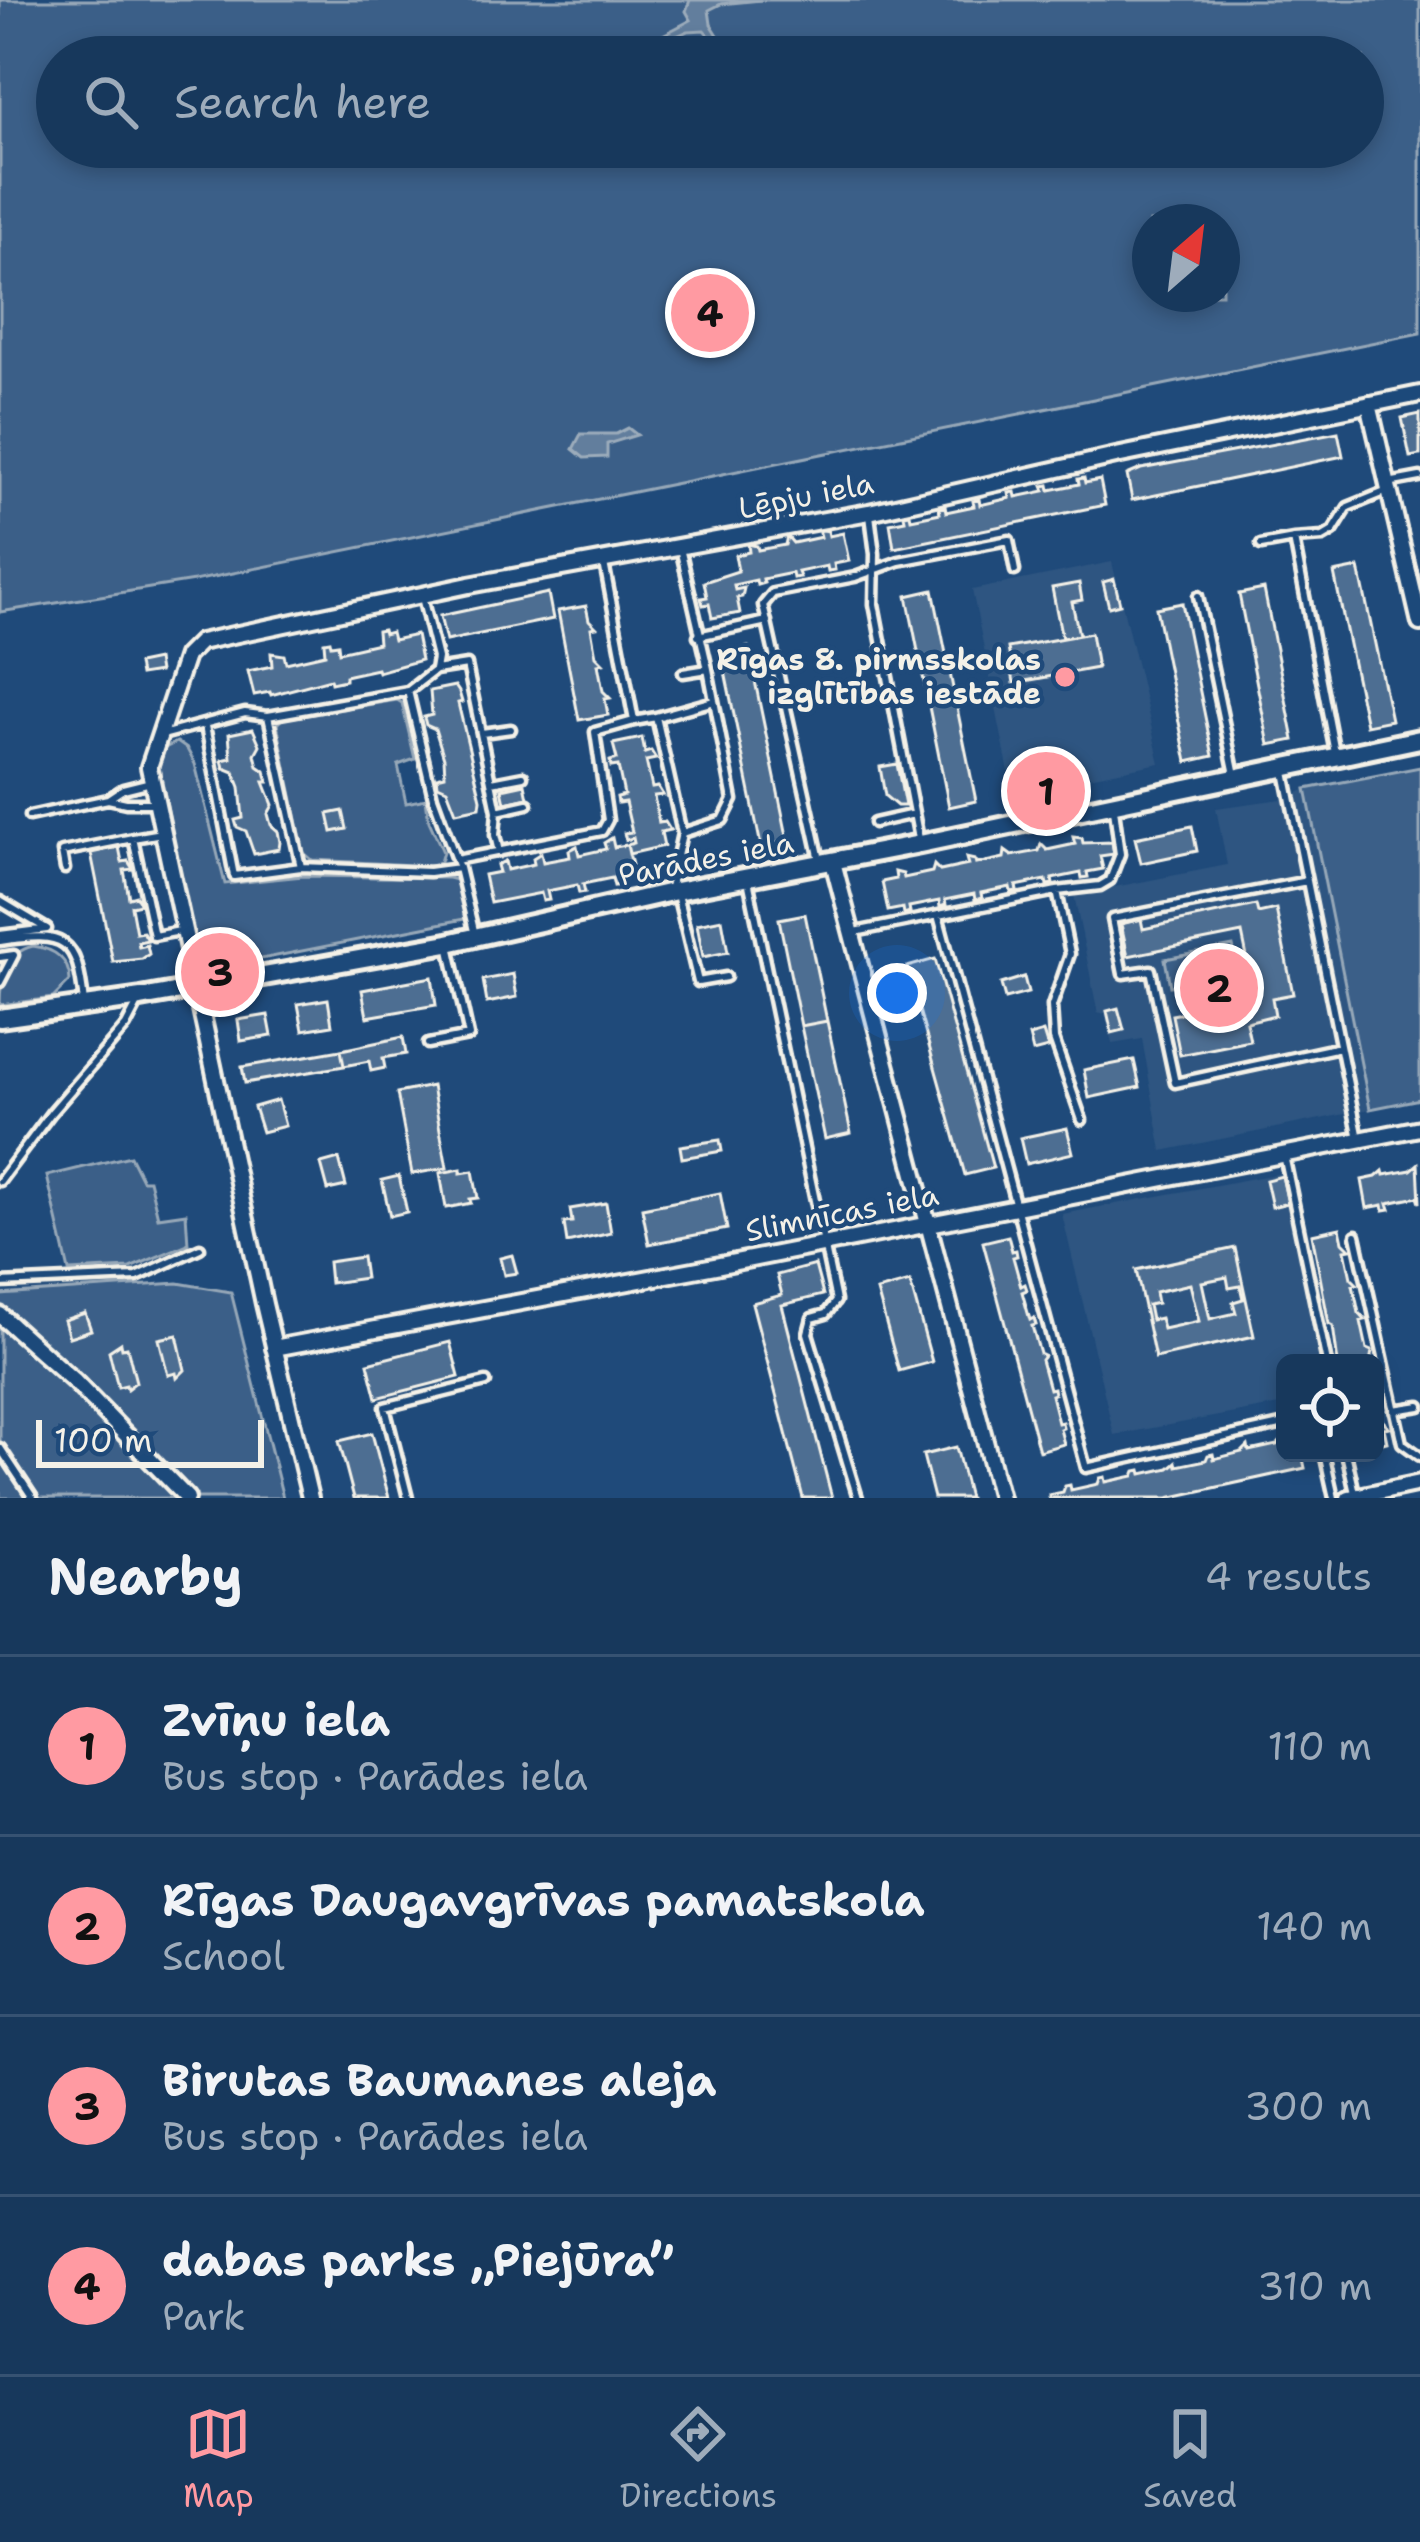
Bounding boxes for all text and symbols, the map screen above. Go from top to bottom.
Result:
search box [36,36,1384,168]
icon: search [78,69,144,135]
text: Search here [174,72,431,132]
north arrow [1132,204,1240,312]
pin: 4 [671,268,749,358]
street label: Lēpju iela [735,462,877,529]
place label: Rīgas 8. pirmsskolas izglītības iestāde [716,639,1041,714]
marker: Rīgas 8. pirmsskolas izglītības iestāde [1052,664,1078,690]
pin: 1 [1007,746,1085,836]
street label: Parādes iela [615,821,797,896]
pin: 3 [181,927,259,1017]
pin: 2 [1180,943,1258,1033]
your location [867,963,927,1023]
street label: Slimnīcas iela [742,1174,942,1251]
map controls [1276,1354,1384,1462]
button: locate [1276,1354,1384,1462]
scale bar [36,1414,264,1467]
text: 100 m [54,1418,153,1463]
text: Nearby [48,1542,243,1610]
text: 4 results [1205,1550,1372,1602]
text: Zvīņu iela [162,1690,390,1750]
text: 1 [78,1720,96,1772]
text: 110 m [1268,1720,1372,1772]
text: Bus stop · Parādes iela [162,1750,588,1802]
text: Rīgas Daugavgrīvas pamatskola [162,1870,925,1930]
text: 2 [73,1900,101,1952]
text: 140 m [1256,1900,1372,1952]
text: School [162,1930,285,1982]
text: Birutas Baumanes aleja [162,2050,716,2110]
text: 3 [73,2080,101,2132]
text: 300 m [1244,2080,1372,2132]
text: Bus stop · Parādes iela [162,2110,588,2162]
text: dabas parks „Piejūra” [162,2230,673,2290]
text: 4 [73,2260,101,2312]
text: 310 m [1257,2260,1372,2312]
text: Park [162,2290,246,2342]
tab: Map [183,2401,254,2518]
tab: Directions [620,2401,777,2518]
tab: Saved [1143,2401,1237,2518]

